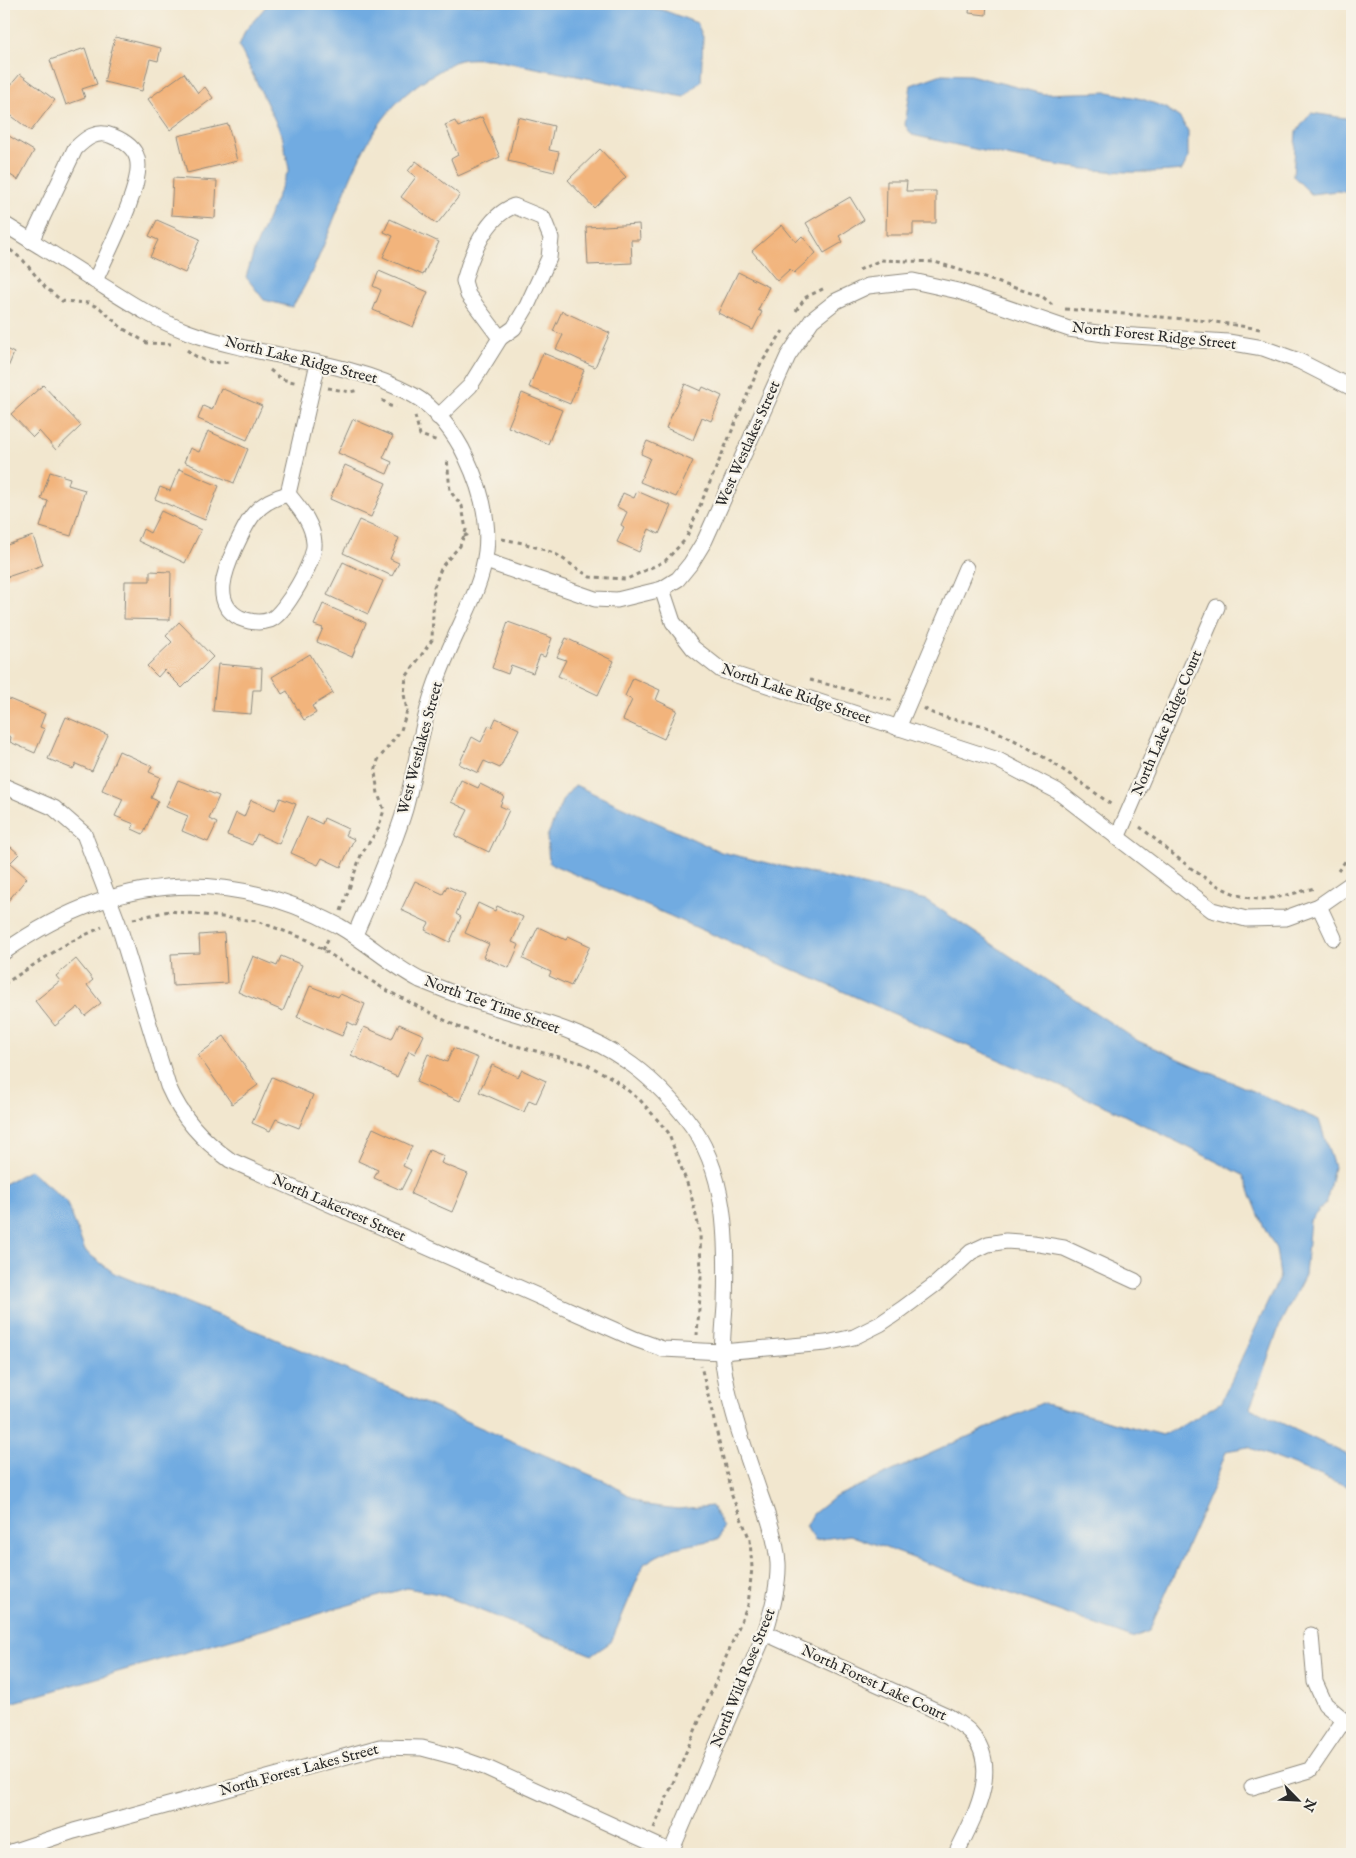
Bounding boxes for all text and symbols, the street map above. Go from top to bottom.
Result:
street label: North Forest Ridge Street [1071,318,1237,354]
street label: North Lake Ridge Street [223,332,379,388]
street label: West Westlakes Street [712,378,784,510]
street label: North Lake Ridge Court [1128,647,1206,799]
street label: North Lake Ridge Street [719,660,873,728]
street label: West Westlakes Street [393,680,447,816]
street label: North Tee Time Street [422,972,562,1038]
street label: North Lakecrest Street [269,1170,409,1246]
street label: North Wild Rose Street [706,1606,780,1750]
street label: North Forest Lake Court [798,1641,950,1725]
street label: North Forest Lakes Street [217,1740,381,1800]
north arrow [1274,1776,1324,1826]
text: N [1298,1795,1320,1814]

